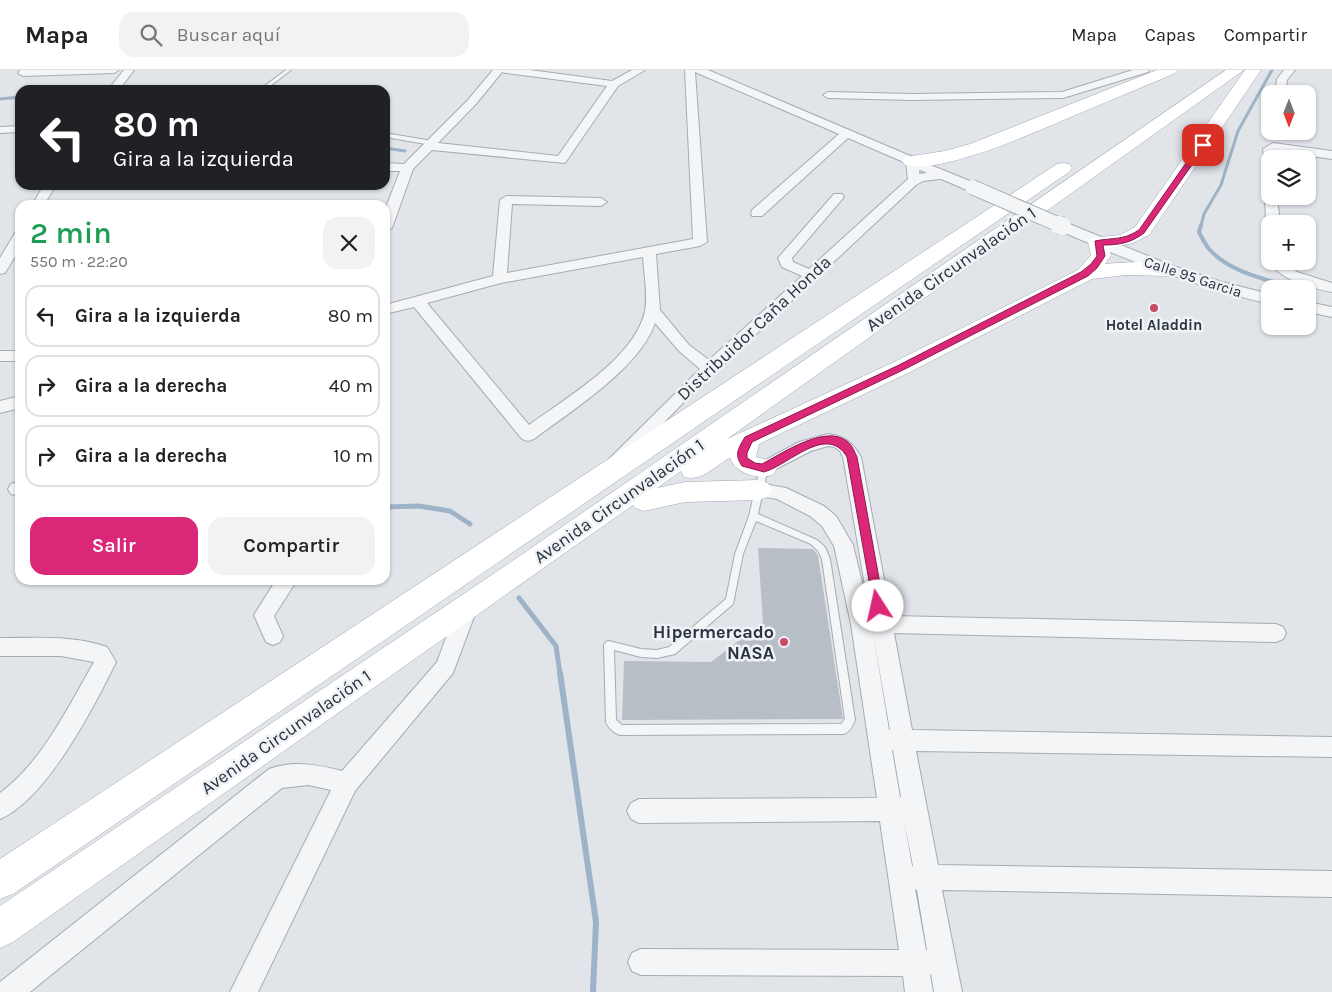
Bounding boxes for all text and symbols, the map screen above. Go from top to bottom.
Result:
search box [119,12,469,57]
text: Mapa [25,21,89,49]
icon: search [137,21,165,49]
text: Buscar aquí [177,24,280,46]
text: Mapa [1071,24,1117,46]
text: Capas [1145,24,1196,46]
text: Compartir [1224,24,1307,46]
north arrow [1261,85,1316,140]
map controls [1261,85,1316,335]
text: 80 m [113,104,200,145]
icon: left [30,105,95,170]
pin [1182,124,1224,166]
icon: arrive [1189,131,1217,159]
text: Gira a la izquierda [113,146,294,172]
button: layers [1261,150,1316,205]
street label: Avenida Circunvalación 1 [862,202,1040,336]
text: 2 min [30,215,112,251]
button: + [1261,215,1316,270]
button: close [323,217,375,269]
street label: Distribuidor Caña Honda [672,251,836,405]
text: 550 m · 22:20 [30,252,128,271]
street label: Calle 95 Garcia [1142,253,1244,301]
button: − [1261,280,1316,335]
icon: left [32,302,60,330]
marker: Hotel Aladdin [1148,302,1160,314]
text: Gira a la izquierda [75,305,241,327]
text: 80 m [328,305,373,327]
place label: Hotel Aladdin [1106,316,1202,334]
icon: right [32,372,60,400]
text: Gira a la derecha [75,375,227,397]
text: 40 m [329,375,373,397]
street label: Avenida Circunvalación 1 [530,434,708,568]
icon: right [32,442,60,470]
text: Gira a la derecha [75,445,227,467]
text: 10 m [333,445,373,467]
button: Salir [30,517,198,575]
button: Compartir [208,517,375,575]
position arrow [851,579,903,631]
place label: Hipermercado NASA [653,621,774,664]
marker: Hipermercado NASA [778,636,790,648]
street label: Avenida Circunvalación 1 [197,665,375,799]

